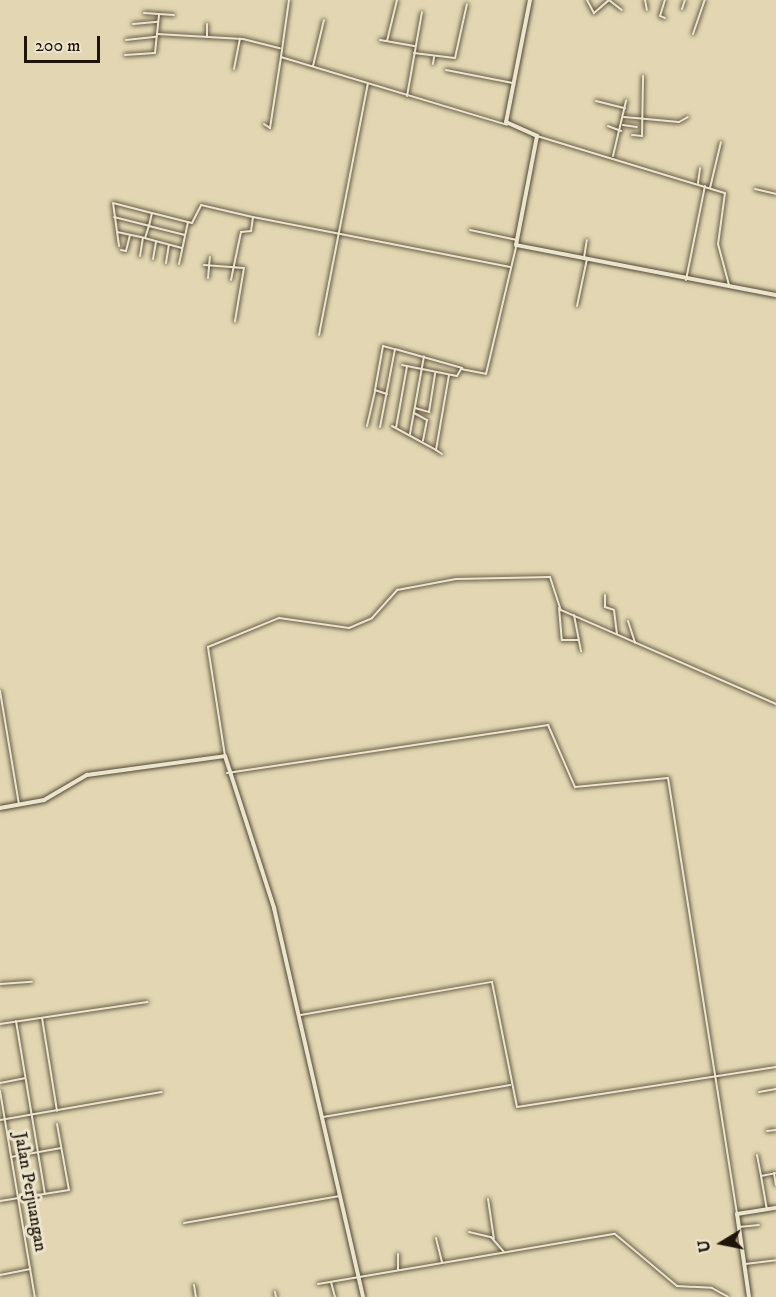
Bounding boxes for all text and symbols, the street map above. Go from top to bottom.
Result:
scale bar [27,24,104,62]
text: 200 m [35,35,81,57]
street label: Jalan Perjuangan [9,1131,51,1253]
north arrow [692,1213,752,1273]
text: U [693,1238,715,1254]

